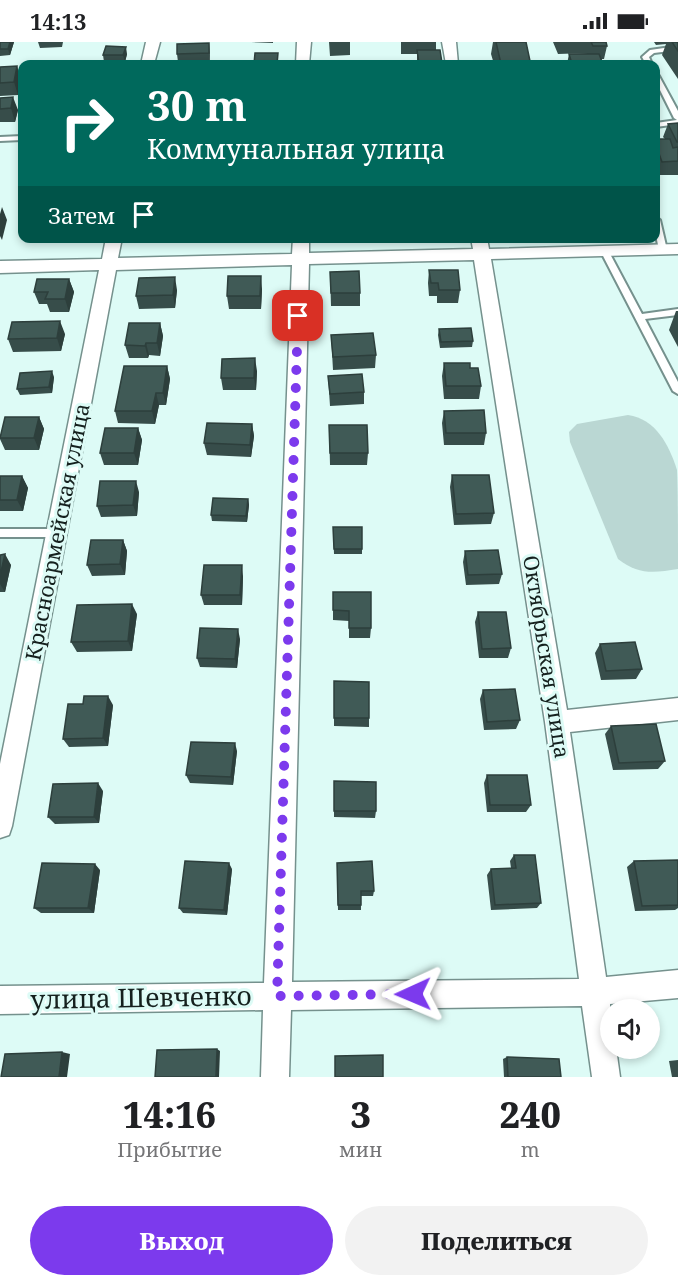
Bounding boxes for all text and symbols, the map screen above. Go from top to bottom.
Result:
text: 14:13 [30,6,86,36]
text: 30 m [147,76,247,133]
icon: right [48,84,126,162]
text: Коммунальная улица [147,130,445,167]
icon: arrive [127,198,160,231]
text: Затем [48,200,115,230]
pin [272,290,323,341]
icon: arrive [281,299,314,332]
street label: Красноармейская улица [18,401,96,663]
street label: Октябрьская улица [517,553,577,760]
position arrow [381,962,445,1026]
street label: улица Шевченко [30,977,252,1017]
map controls [600,999,660,1059]
button: sound [600,999,660,1059]
text: 14:16 [123,1090,216,1139]
text: 3 [351,1090,371,1139]
text: 240 [500,1090,561,1139]
text: Прибытие [117,1136,222,1163]
text: мин [339,1136,382,1163]
text: m [521,1136,540,1163]
button: Выход [30,1206,333,1275]
button: Поделиться [345,1206,648,1275]

